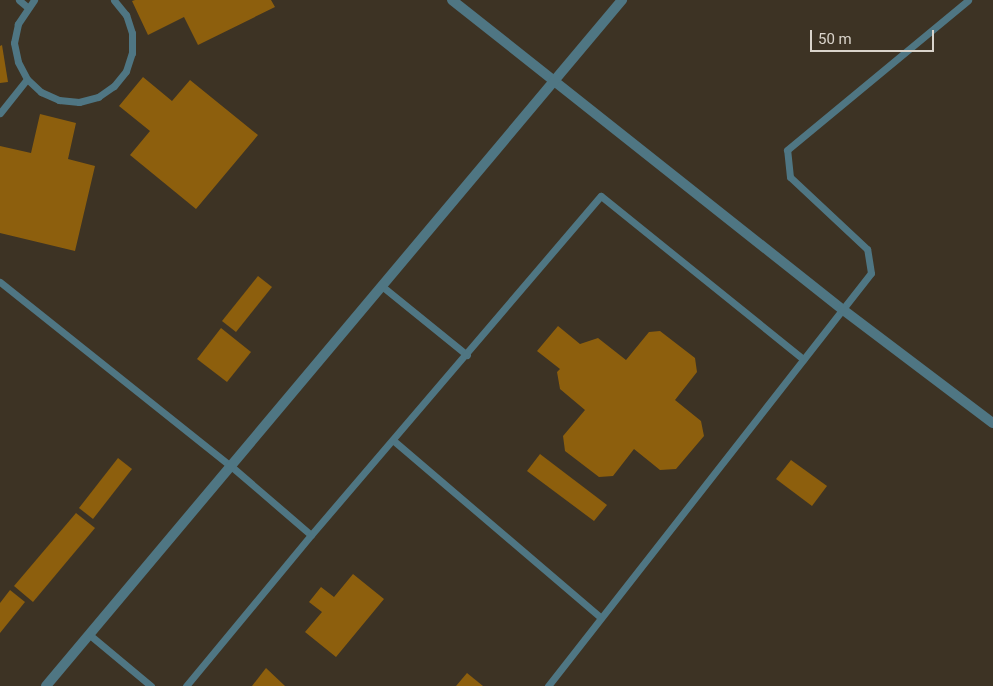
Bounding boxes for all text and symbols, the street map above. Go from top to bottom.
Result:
scale bar [813,20,937,52]
text: 50 m [818,30,852,48]

